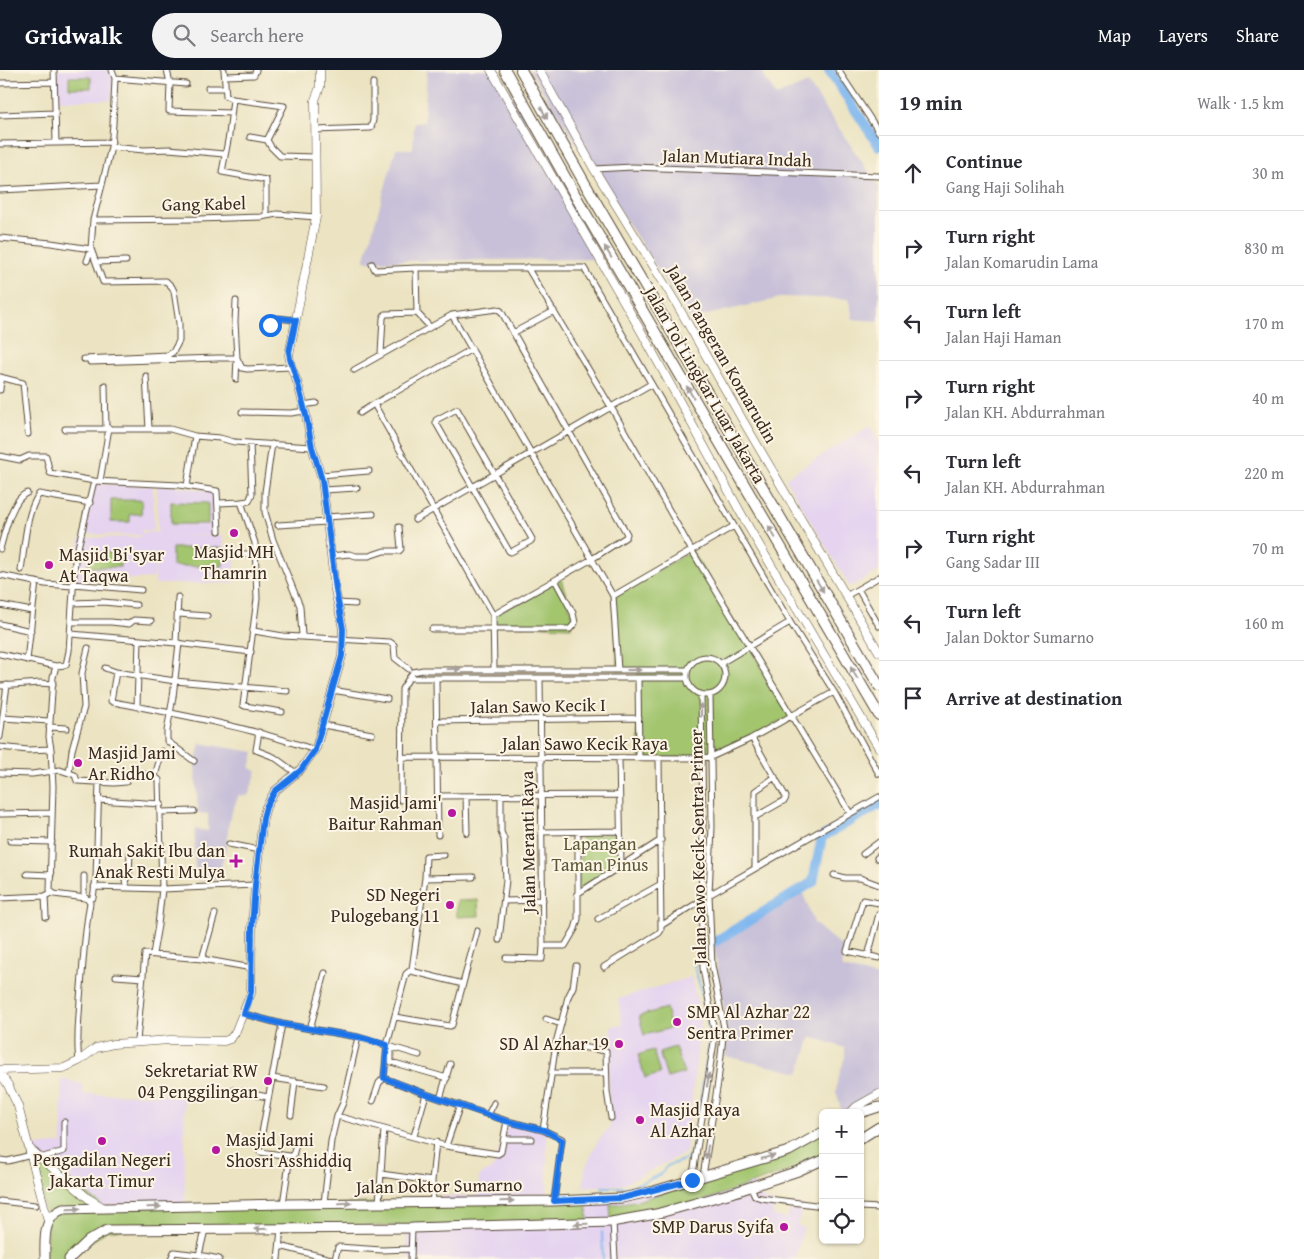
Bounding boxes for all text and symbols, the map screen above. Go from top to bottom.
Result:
search box [152,13,502,58]
text: Gridwalk [25,18,122,53]
icon: search [170,21,198,49]
text: Search here [210,21,304,49]
text: Map [1098,22,1131,49]
text: Layers [1159,22,1208,49]
text: Share [1236,22,1279,49]
text: 19 min [899,87,962,118]
text: Walk · 1.5 km [1197,91,1284,115]
one-way arrow [540,106,549,119]
street label: Jalan Mutiara Indah [660,141,812,174]
text: Continue [946,147,1023,175]
icon: ahead [899,159,927,187]
text: 30 m [1252,161,1284,185]
text: Gang Haji Solihah [946,175,1064,199]
street label: Gang Kabel [162,189,246,218]
text: Turn right [946,222,1035,250]
icon: right [899,234,927,262]
text: 830 m [1244,236,1284,260]
one-way arrow [604,245,613,258]
text: Jalan Komarudin Lama [946,250,1098,274]
street label: Jalan Pangeran Komarudin [659,258,785,448]
street label: Jalan Tol Lingkar Luar Jakarta [637,279,773,489]
text: Turn left [946,297,1021,325]
icon: left [899,309,927,337]
text: 170 m [1244,311,1284,335]
route start [259,314,282,337]
text: Jalan Haji Haman [946,325,1061,349]
text: Turn right [946,372,1035,400]
icon: right [899,384,927,412]
one-way arrow [686,386,695,399]
text: 40 m [1252,386,1284,410]
text: Jalan KH. Abdurrahman [946,400,1105,424]
text: Turn left [946,447,1021,475]
icon: left [899,459,927,487]
text: 220 m [1244,461,1284,485]
text: Jalan KH. Abdurrahman [946,475,1105,499]
text: Turn right [946,522,1035,550]
one-way arrow [768,526,777,539]
marker: Masjid MH Thamrin [228,527,240,539]
icon: right [899,534,927,562]
text: 70 m [1252,536,1284,560]
place label: Masjid MH Thamrin [194,538,274,586]
place label: Masjid Bi'syar At Taqwa [59,541,165,589]
text: Gang Sadar III [946,550,1040,574]
marker: Masjid Bi'syar At Taqwa [43,559,55,571]
one-way arrow [815,579,824,592]
text: Turn left [946,597,1021,625]
icon: left [899,609,927,637]
text: 160 m [1244,611,1284,635]
text: Jalan Doktor Sumarno [946,625,1094,649]
one-way arrow [446,665,462,673]
one-way arrow [626,666,642,674]
one-way arrow [850,666,859,679]
icon: arrive [899,684,927,712]
text: Arrive at destination [946,684,1122,712]
street label: Jalan Sawo Kecik I [468,691,606,720]
one-way arrow [697,702,705,718]
street label: Jalan Sawo Kecik Sentra Primer [682,728,713,967]
street label: Jalan Sawo Kecik Raya [500,730,668,757]
place label: Masjid Jami Ar Ridho [88,739,176,787]
marker: Masjid Jami Ar Ridho [72,757,84,769]
street label: Jalan Meranti Raya [513,770,542,915]
place label: Masjid Jami' Baitur Rahman [328,789,442,837]
marker: Masjid Jami' Baitur Rahman [446,807,458,819]
park label: Lapangan Taman Pinus [552,830,648,878]
place label: Rumah Sakit Ibu dan Anak Resti Mulya [69,837,225,885]
marker: Rumah Sakit Ibu dan Anak Resti Mulya [229,854,243,868]
place label: SD Negeri Pulogebang 11 [331,881,440,929]
marker: SD Negeri Pulogebang 11 [444,899,456,911]
place label: SMP Al Azhar 22 Sentra Primer [687,998,810,1046]
marker: SMP Al Azhar 22 Sentra Primer [671,1016,683,1028]
place label: SD Al Azhar 19 [499,1030,609,1057]
marker: SD Al Azhar 19 [613,1038,625,1050]
place label: Sekretariat RW 04 Penggilingan [138,1057,259,1105]
one-way arrow [704,1071,712,1087]
marker: Sekretariat RW 04 Penggilingan [262,1075,274,1087]
place label: Masjid Raya Al Azhar [650,1096,740,1144]
map controls [819,1109,864,1244]
button: + [819,1109,864,1154]
marker: Masjid Raya Al Azhar [634,1114,646,1126]
place label: Masjid Jami Shosri Asshiddiq [226,1126,352,1174]
marker: Pengadilan Negeri Jakarta Timur [96,1135,108,1147]
marker: Masjid Jami Shosri Asshiddiq [210,1144,222,1156]
one-way arrow [703,1144,711,1160]
place label: Pengadilan Negeri Jakarta Timur [33,1146,171,1194]
one-way arrow [761,1153,776,1161]
button: − [819,1154,864,1199]
route end [681,1169,704,1192]
street label: Jalan Doktor Sumarno [354,1171,522,1200]
one-way arrow [500,1197,516,1205]
one-way arrow [337,1199,353,1207]
button: locate [819,1199,864,1244]
one-way arrow [146,1203,162,1211]
one-way arrow [67,1205,83,1213]
place label: SMP Darus Syifa [652,1213,774,1240]
one-way arrow [573,1220,589,1228]
marker: SMP Darus Syifa [778,1221,790,1233]
one-way arrow [253,1225,269,1233]

